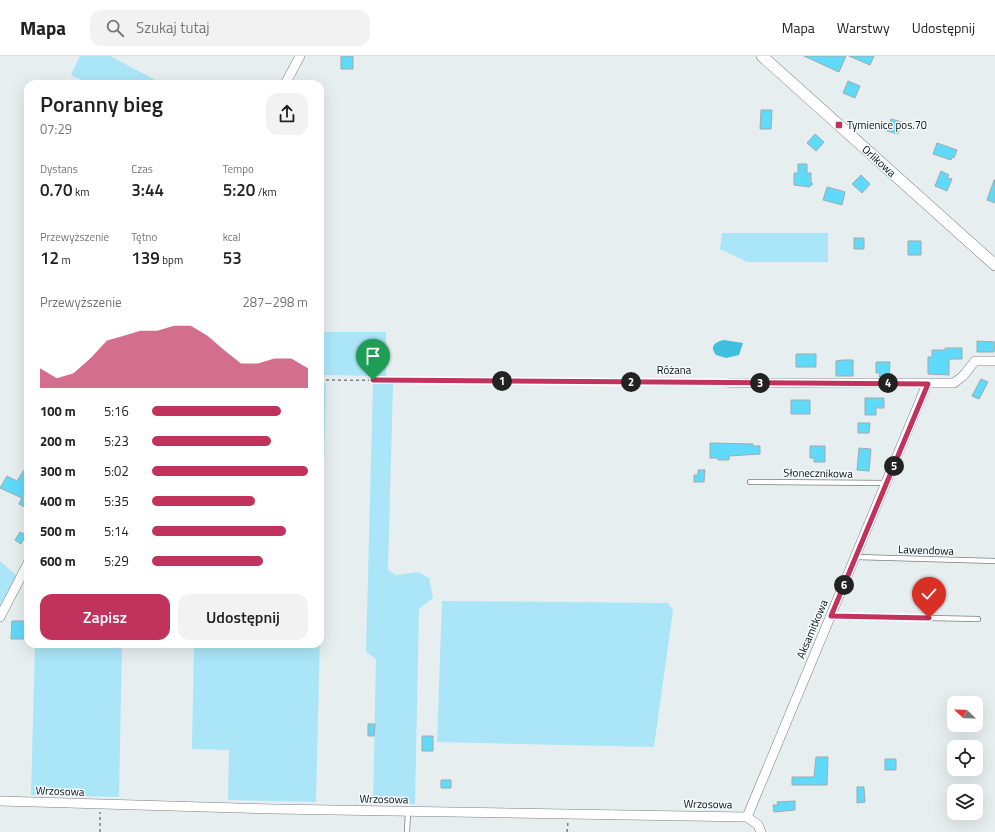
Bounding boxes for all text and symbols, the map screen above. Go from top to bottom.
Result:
search box [90,10,370,46]
text: Mapa [20,13,66,42]
text: Szukaj tutaj [136,16,209,39]
icon: search [104,17,126,39]
text: Mapa [782,17,815,38]
text: Warstwy [837,17,890,38]
text: Udostępnij [912,17,975,38]
text: Poranny bieg [40,87,163,121]
button: share [266,93,308,135]
place label: Tymienice pos.70 [847,117,927,133]
text: 07:29 [40,119,72,139]
marker: Tymienice pos.70 [834,120,844,130]
street label: Orlikowa [859,141,900,181]
text: Dystans [40,161,78,177]
text: Czas [131,161,153,177]
text: Tempo [223,161,254,177]
text: 0.70 [40,177,73,203]
text: 3:44 [131,177,164,203]
text: 5:20 [223,177,255,203]
text: km [73,184,90,200]
text: /km [255,184,277,200]
text: Przewyższenie [40,229,109,245]
text: Tętno [131,229,157,245]
text: kcal [223,229,241,245]
text: 12 [40,245,59,271]
text: 139 [131,245,160,271]
text: 53 [223,245,242,271]
text: m [59,252,71,268]
text: bpm [160,252,183,268]
text: Przewyższenie [40,292,122,312]
text: 287–298 m [242,292,308,312]
pin [356,339,390,380]
icon: arrive [362,345,384,367]
street label: Różana [657,362,692,378]
pin: 1 [492,371,512,391]
pin: 2 [621,372,641,392]
text: 1 [499,373,505,389]
pin: 3 [750,373,770,393]
pin: 4 [878,373,898,393]
text: 2 [628,374,634,390]
text: 3 [757,375,763,391]
text: 4 [885,375,891,391]
text: 100 m [40,401,76,421]
text: 5:16 [104,401,129,421]
text: 200 m [40,431,76,451]
text: 5:23 [104,431,129,451]
pin: 5 [884,456,904,476]
text: 5 [891,458,897,474]
text: 300 m [40,461,76,481]
text: 5:02 [104,461,129,481]
street label: Słonecznikowa [783,464,853,482]
text: 400 m [40,491,76,511]
text: 5:35 [104,491,129,511]
text: 500 m [40,521,76,541]
text: 5:14 [104,521,129,541]
street label: Lawendowa [898,541,955,559]
text: 600 m [40,551,76,571]
text: 5:29 [104,551,129,571]
pin: 6 [834,575,854,595]
text: 6 [841,577,847,593]
pin [912,577,946,618]
icon: check [918,583,940,605]
button: Zapisz [40,594,170,640]
button: Udostępnij [178,594,308,640]
street label: Aksamitkowa [792,597,832,661]
north arrow [947,696,983,732]
map controls [947,696,983,820]
button: locate [947,740,983,776]
street label: Wrzosowa [35,782,85,800]
button: layers [947,784,983,820]
street label: Wrzosowa [359,791,409,807]
street label: Wrzosowa [683,796,733,812]

